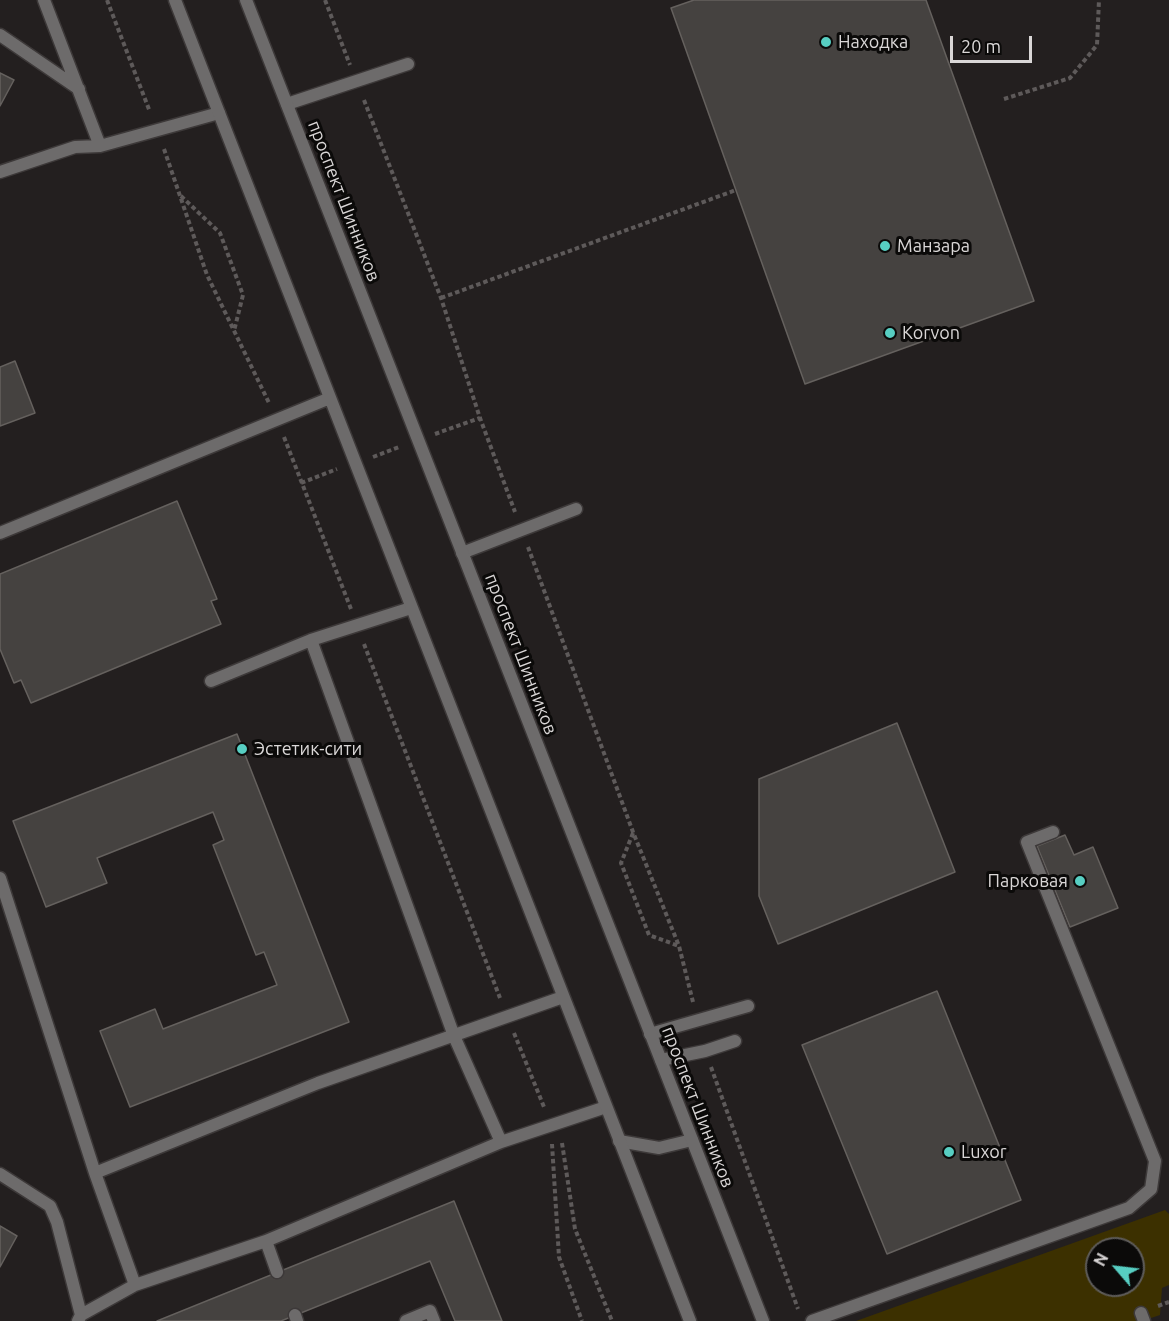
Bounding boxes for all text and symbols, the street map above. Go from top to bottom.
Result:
scale bar [953,24,1036,62]
place label: Находка [838,31,908,53]
marker: Находка [819,35,833,49]
text: 20 m [961,36,1001,56]
street label: проспект Шинников [303,117,385,285]
place label: Манзара [897,235,970,257]
marker: Манзара [878,239,892,253]
place label: Korvon [902,322,960,344]
marker: Korvon [883,326,897,340]
street label: проспект Шинников [480,570,562,738]
place label: Эстетик-сити [254,738,362,760]
marker: Эстетик-сити [235,742,249,756]
place label: Парковая [987,870,1068,892]
marker: Парковая [1073,874,1087,888]
street label: проспект Шинников [657,1023,739,1191]
place label: Luxor [961,1141,1007,1163]
marker: Luxor [942,1145,956,1159]
north arrow [1085,1237,1145,1297]
text: N [1090,1250,1112,1269]

